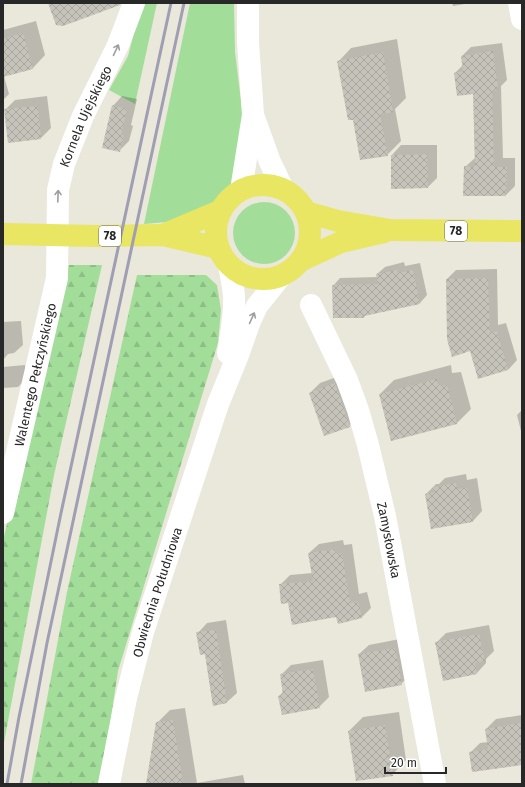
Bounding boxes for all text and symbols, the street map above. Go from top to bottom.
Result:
one-way arrow [113,44,120,56]
street label: Kornela Ujejskiego [57,63,115,169]
one-way arrow [54,190,62,203]
road number: 78 [445,221,467,241]
road number: 78 [99,226,121,246]
street label: Walentego Pełczyńskiego [12,302,59,448]
one-way arrow [249,312,256,324]
street label: Zamysłowska [374,500,403,580]
street label: Obwiednia Południowa [130,525,185,659]
scale bar [385,749,446,775]
text: 20 m [391,756,417,770]

